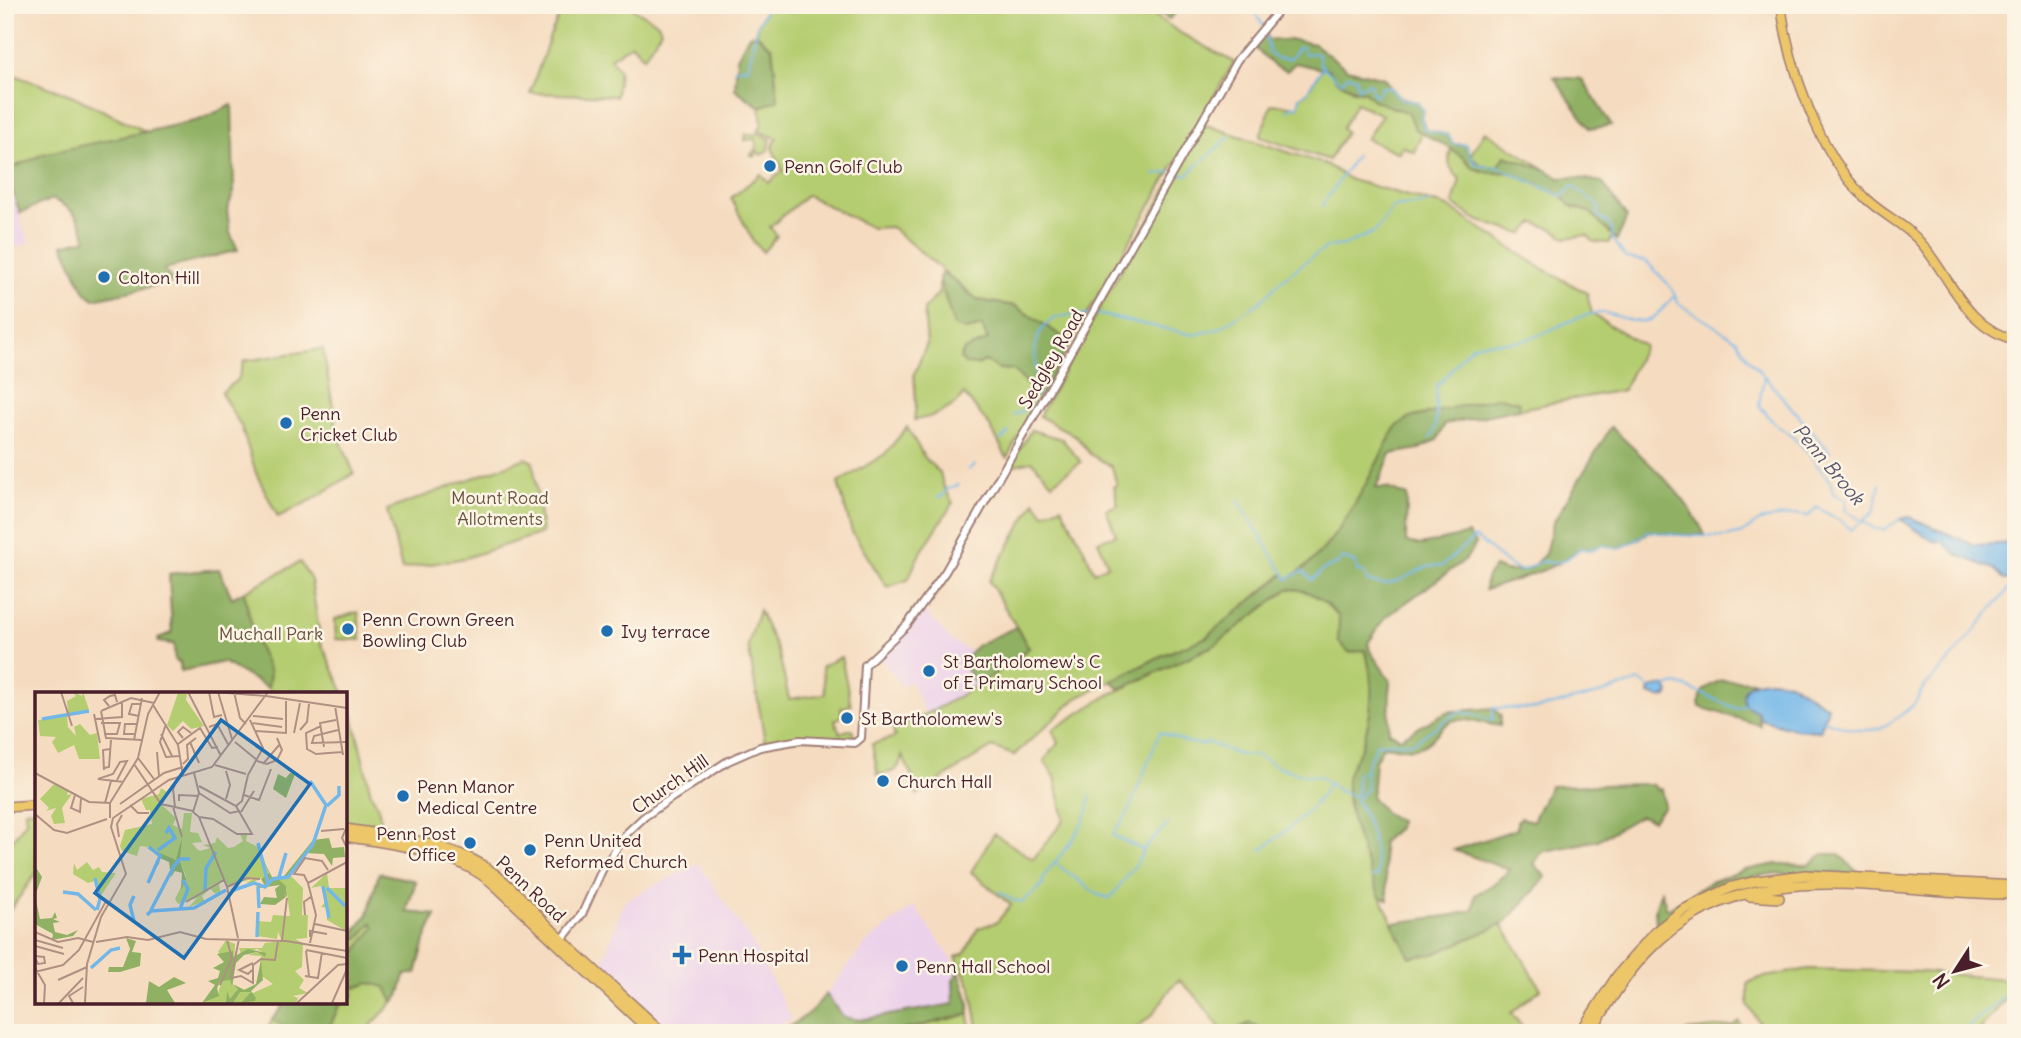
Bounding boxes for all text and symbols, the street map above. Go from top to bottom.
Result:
place label: Penn Golf Club [784,155,903,178]
marker: Penn Golf Club [762,158,778,174]
place label: Colton Hill [118,266,200,289]
marker: Colton Hill [96,269,112,285]
street label: Sedgley Road [1013,305,1089,413]
place label: Penn Cricket Club [300,402,398,446]
marker: Penn Cricket Club [278,415,294,431]
water label: Penn Brook [1788,419,1871,510]
park label: Mount Road Allotments [451,486,549,530]
place label: Penn Crown Green Bowling Club [362,608,514,652]
place label: Ivy terrace [621,620,710,643]
marker: Penn Crown Green Bowling Club [340,621,356,637]
park label: Muchall Park [219,622,323,645]
marker: Ivy terrace [599,623,615,639]
place label: St Bartholomew's C of E Primary School [943,650,1102,694]
marker: St Bartholomew's C of E Primary School [921,663,937,679]
inset map [35,692,346,1003]
place label: St Bartholomew's [861,707,1002,730]
marker: St Bartholomew's [839,710,855,726]
street label: Church Hill [627,749,713,819]
place label: Church Hall [897,770,992,793]
marker: Church Hall [875,773,891,789]
place label: Penn Manor Medical Centre [417,775,537,819]
marker: Penn Manor Medical Centre [395,788,411,804]
place label: Penn Post Office [376,822,456,866]
place label: Penn United Reformed Church [544,829,688,873]
marker: Penn Post Office [462,835,478,851]
marker: Penn United Reformed Church [522,842,538,858]
street label: Penn Road [491,851,571,927]
north arrow [1920,936,1990,1006]
place label: Penn Hospital [698,944,809,967]
marker: Penn Hospital [672,945,692,965]
place label: Penn Hall School [916,955,1050,978]
marker: Penn Hall School [894,958,910,974]
text: N [1928,969,1955,993]

